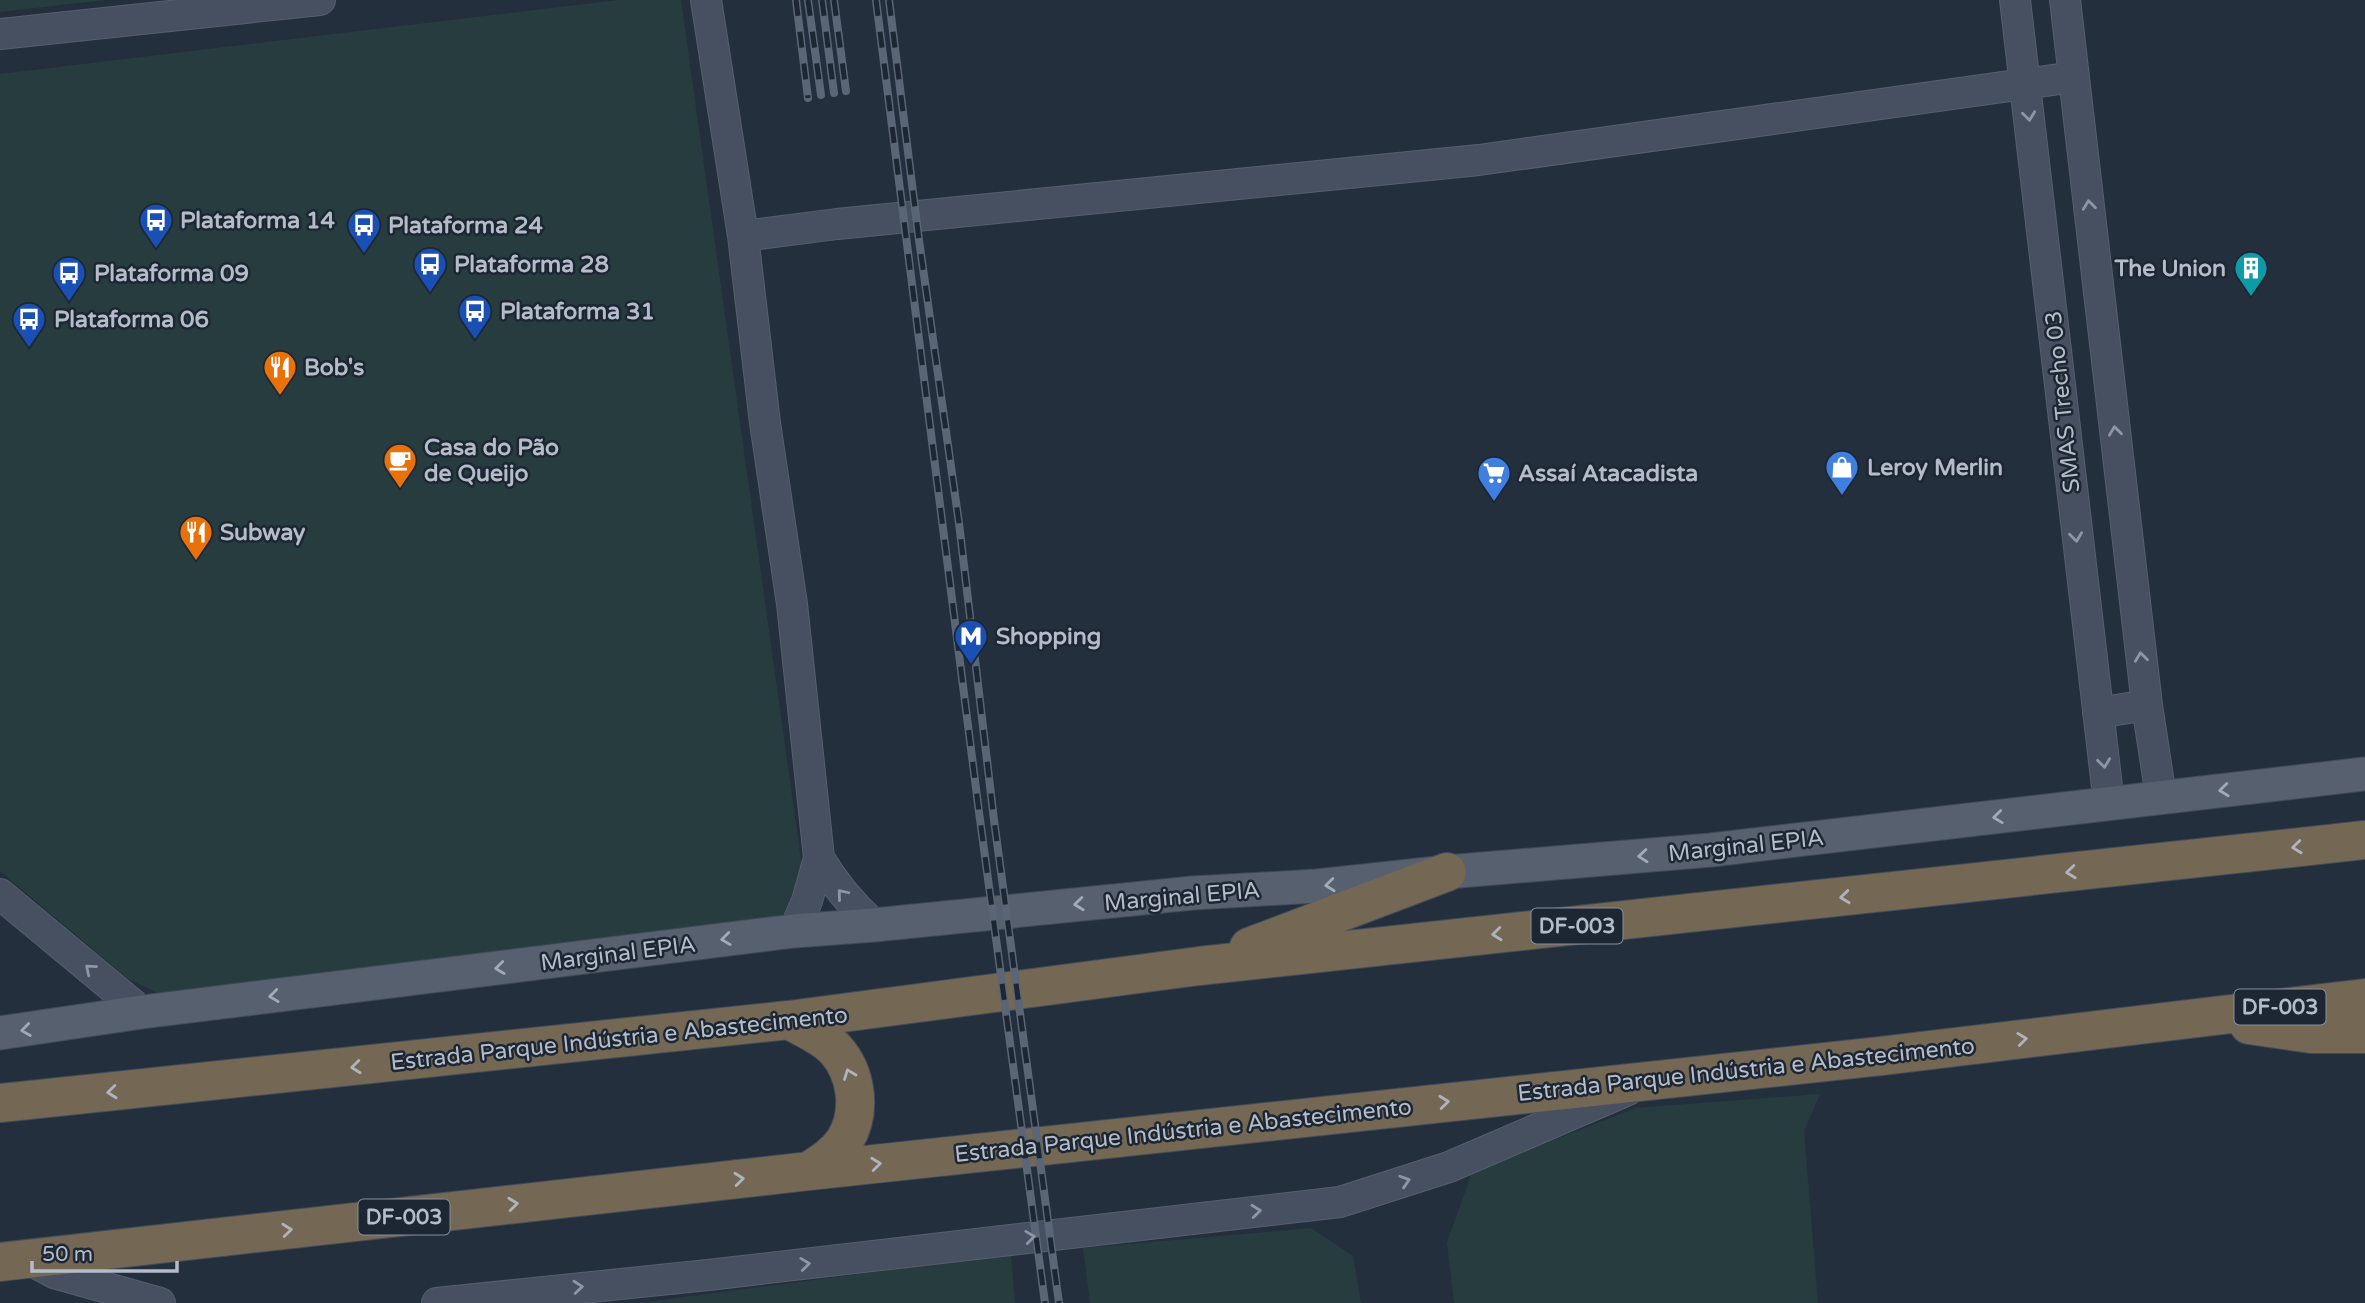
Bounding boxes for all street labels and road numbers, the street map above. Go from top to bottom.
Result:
street label: SMAS Trecho 03 [2040,309,2086,494]
street label: Marginal EPIA [1667,824,1825,868]
street label: Marginal EPIA [1103,876,1261,918]
road number: DF-003 [1532,908,1622,944]
street label: Marginal EPIA [539,931,697,977]
road number: DF-003 [2234,990,2326,1024]
street label: Estrada Parque Indústria e Abastecimento [389,1001,849,1077]
street label: Estrada Parque Indústria e Abastecimento [1516,1032,1976,1108]
street label: Estrada Parque Indústria e Abastecimento [953,1093,1413,1169]
road number: DF-003 [358,1200,450,1234]

